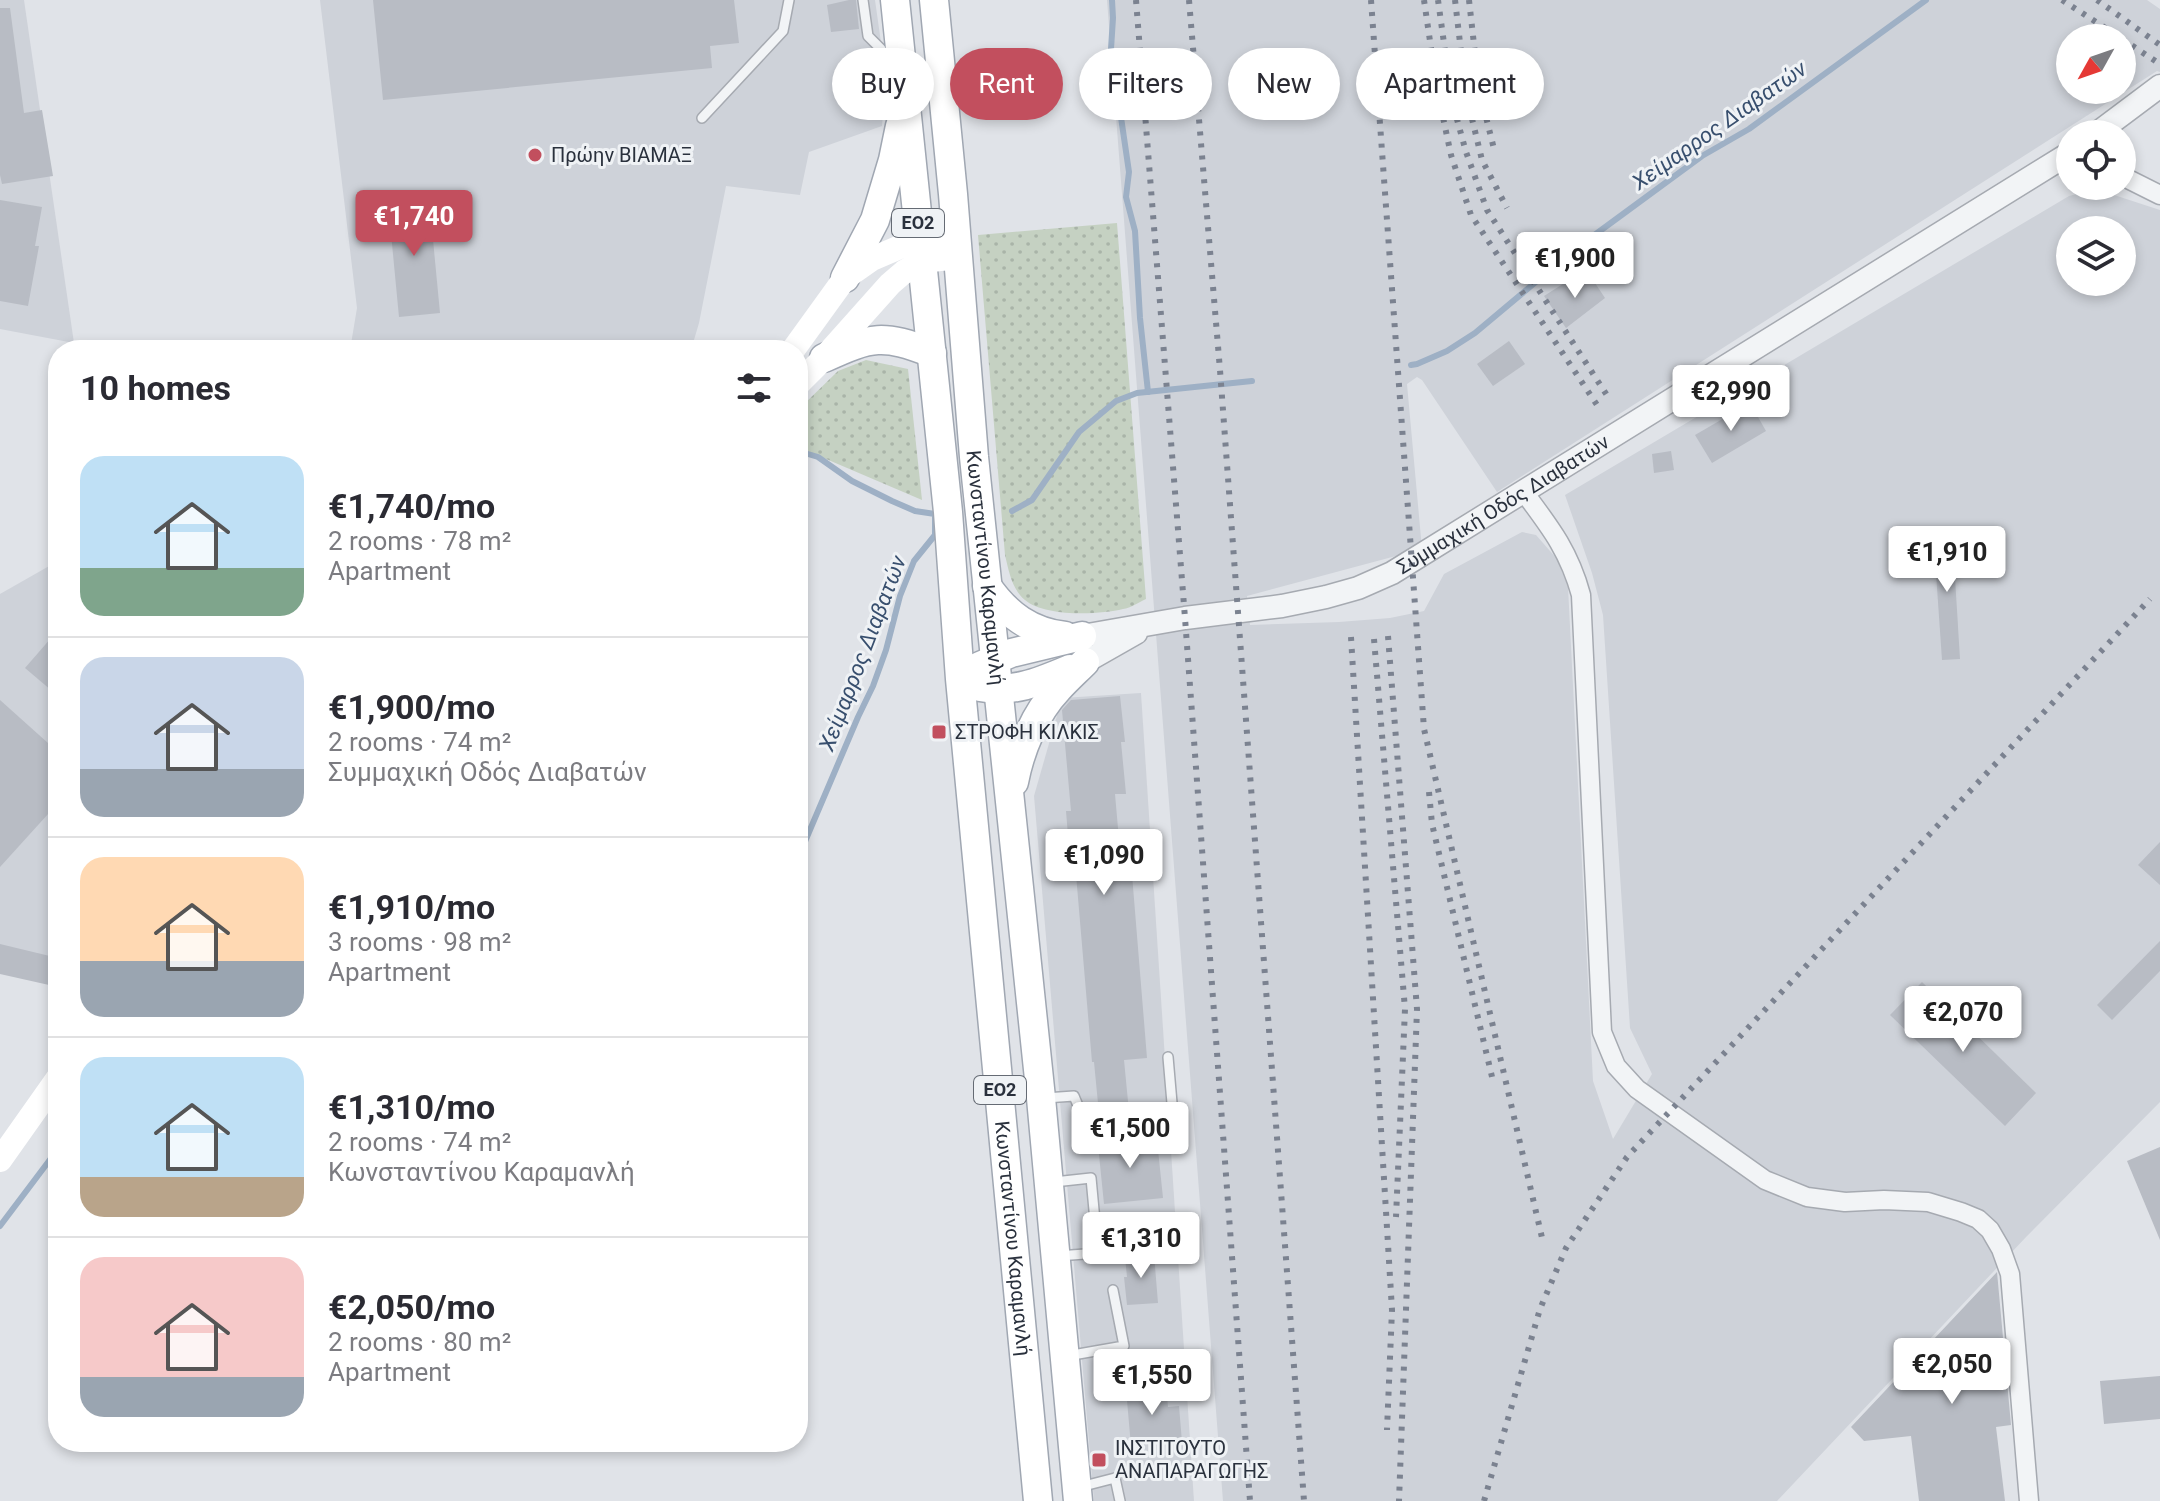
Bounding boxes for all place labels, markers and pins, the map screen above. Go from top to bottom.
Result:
place label: Πρώην ΒΙΑΜΑΞ [551,143,692,167]
marker: Πρώην ΒΙΑΜΑΞ [526,146,544,164]
pin: €1,740 [349,190,479,258]
pin: €1,900 [1510,232,1640,300]
pin: €2,990 [1666,365,1796,433]
pin: €1,910 [1882,526,2012,594]
place label: ΣΤΡΟΦΗ ΚΙΛΚΙΣ [955,720,1099,744]
marker: ΣΤΡΟΦΗ ΚΙΛΚΙΣ [930,723,948,741]
pin: €1,090 [1039,829,1169,897]
pin: €2,070 [1898,986,2028,1054]
pin: €1,500 [1065,1102,1195,1170]
pin: €1,310 [1076,1212,1206,1280]
pin: €2,050 [1887,1338,2017,1406]
pin: €1,550 [1087,1349,1217,1417]
place label: ΙΝΣΤΙΤΟΥΤΟ ΑΝΑΠΑΡΑΓΩΓΗΣ [1115,1436,1268,1483]
marker: ΙΝΣΤΙΤΟΥΤΟ ΑΝΑΠΑΡΑΓΩΓΗΣ [1090,1451,1108,1469]

